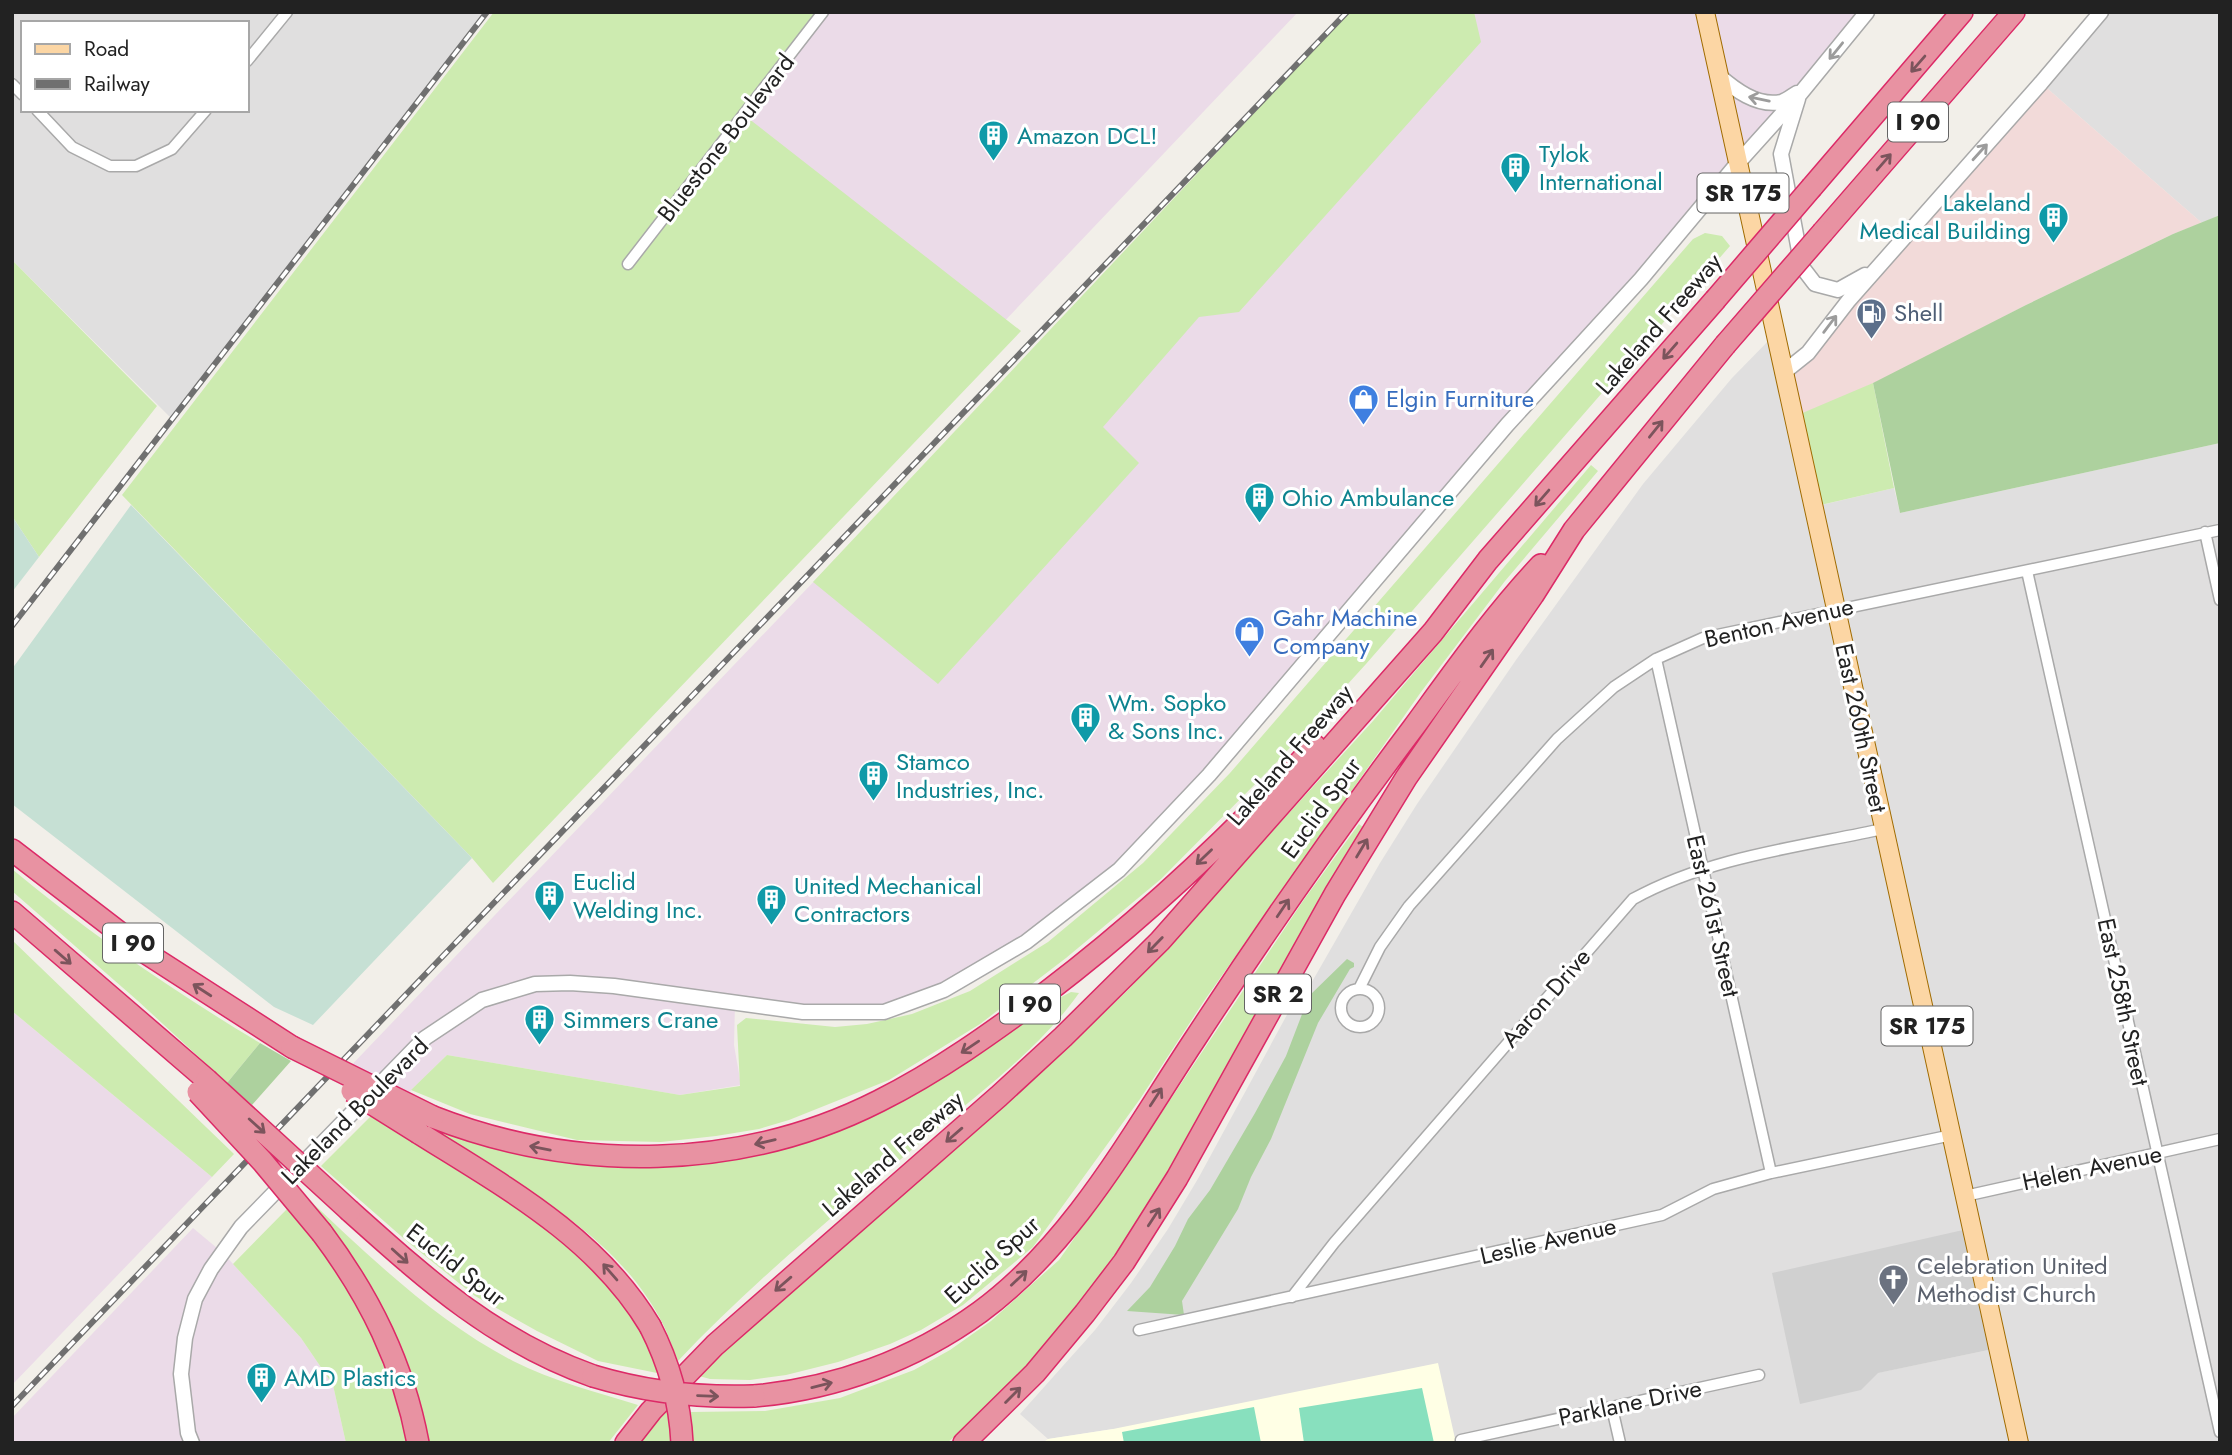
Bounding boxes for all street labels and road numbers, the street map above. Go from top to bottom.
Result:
street label: Bluestone Boulevard [649,46,803,229]
road number: I 90 [1888,102,1948,141]
road number: SR 175 [1698,174,1788,212]
street label: Lakeland Freeway [1587,245,1730,402]
street label: Benton Avenue [1701,588,1857,657]
street label: East 260th Street [1826,640,1897,816]
street label: Lakeland Freeway [1218,676,1361,833]
street label: Euclid Spur [1272,749,1370,866]
street label: East 261st Street [1678,831,1749,1001]
street label: East 258th Street [2089,915,2158,1089]
road number: I 90 [103,924,163,962]
street label: Aaron Drive [1493,940,1599,1055]
road number: SR 2 [1245,974,1311,1014]
road number: I 90 [1000,984,1060,1023]
road number: SR 175 [1882,1007,1972,1046]
street label: Lakeland Boulevard [273,1029,436,1192]
street label: Lakeland Freeway [814,1082,971,1225]
street label: Helen Avenue [2019,1136,2165,1199]
street label: Euclid Spur [936,1207,1048,1312]
street label: Leslie Avenue [1476,1208,1620,1273]
street label: Euclid Spur [399,1215,514,1315]
street label: Parklane Drive [1555,1370,1705,1435]

